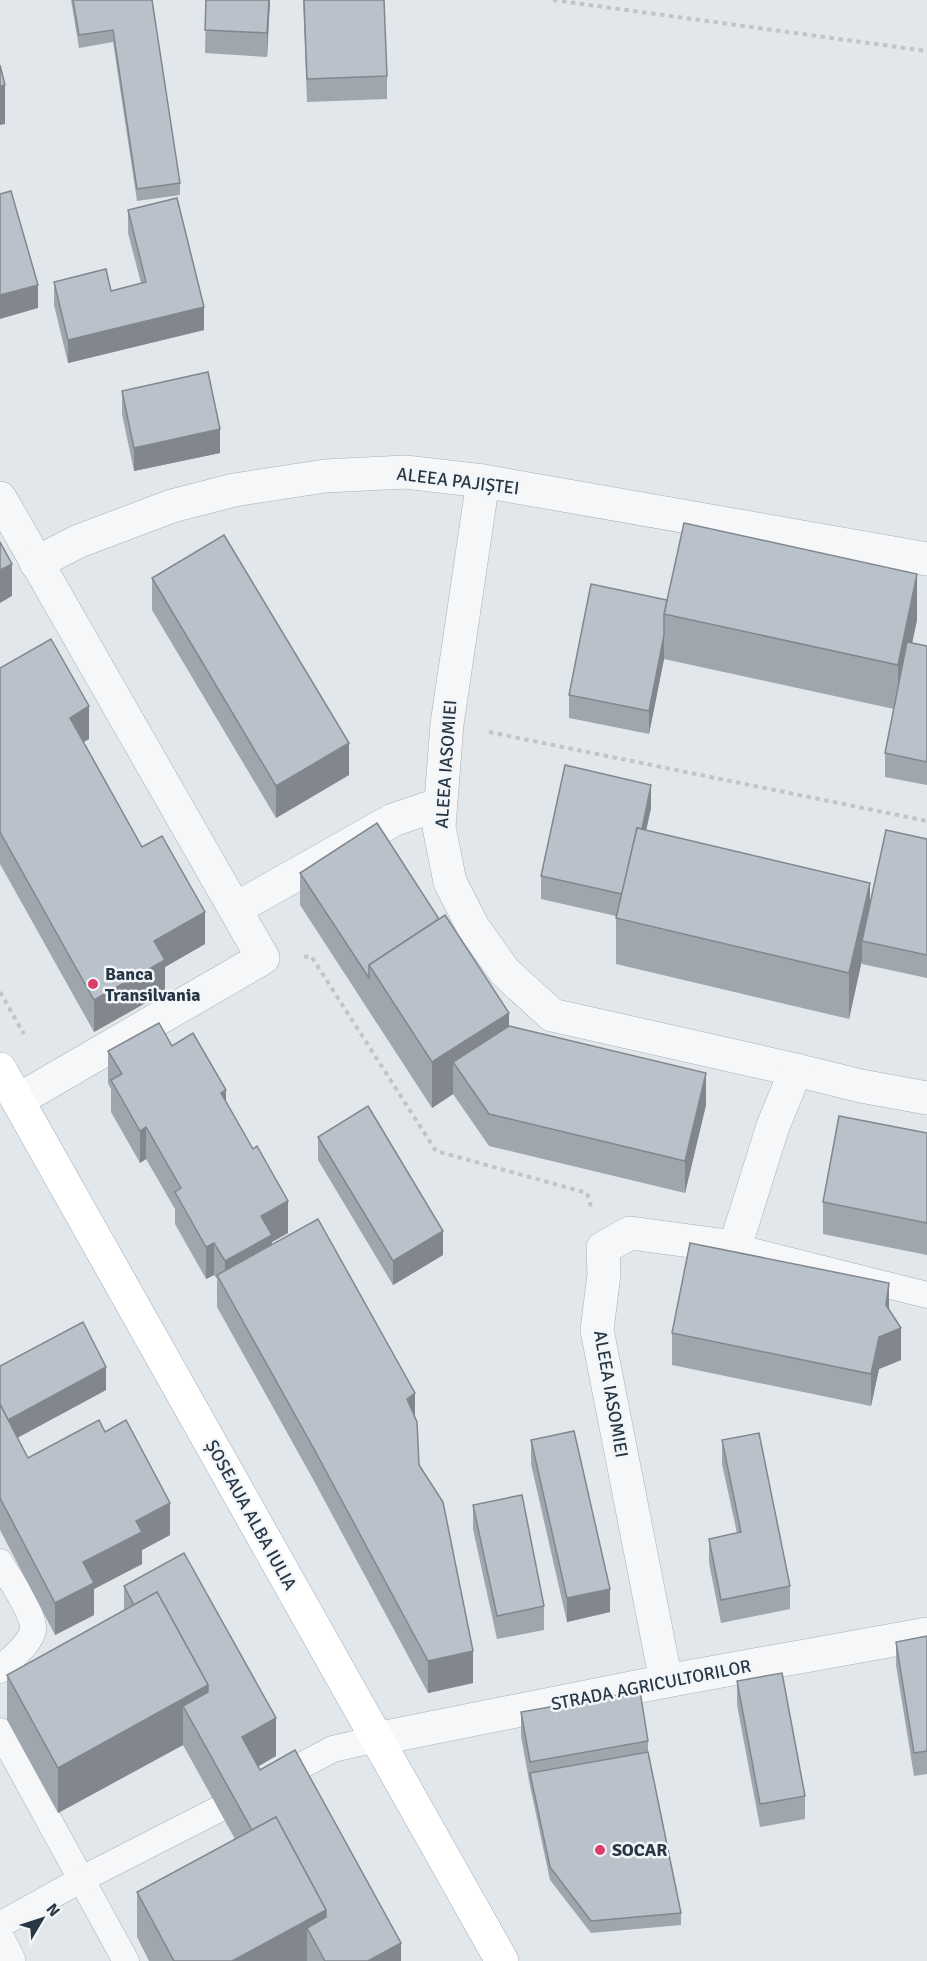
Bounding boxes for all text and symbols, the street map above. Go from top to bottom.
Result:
street label: ALEEA PAJIȘTEI [395,463,521,499]
street label: ALEEA IASOMIEI [431,699,461,829]
place label: Banca Transilvania [105,963,201,1006]
marker: Banca Transilvania [86,977,100,991]
street label: ALEEA IASOMIEI [589,1329,633,1459]
street label: ȘOSEAUA ALBA IULIA [201,1436,301,1594]
street label: STRADA AGRICULTORILOR [549,1655,753,1715]
place label: SOCAR [612,1839,667,1861]
marker: SOCAR [593,1843,607,1857]
north arrow [12,1889,72,1949]
text: N [42,1900,64,1921]

